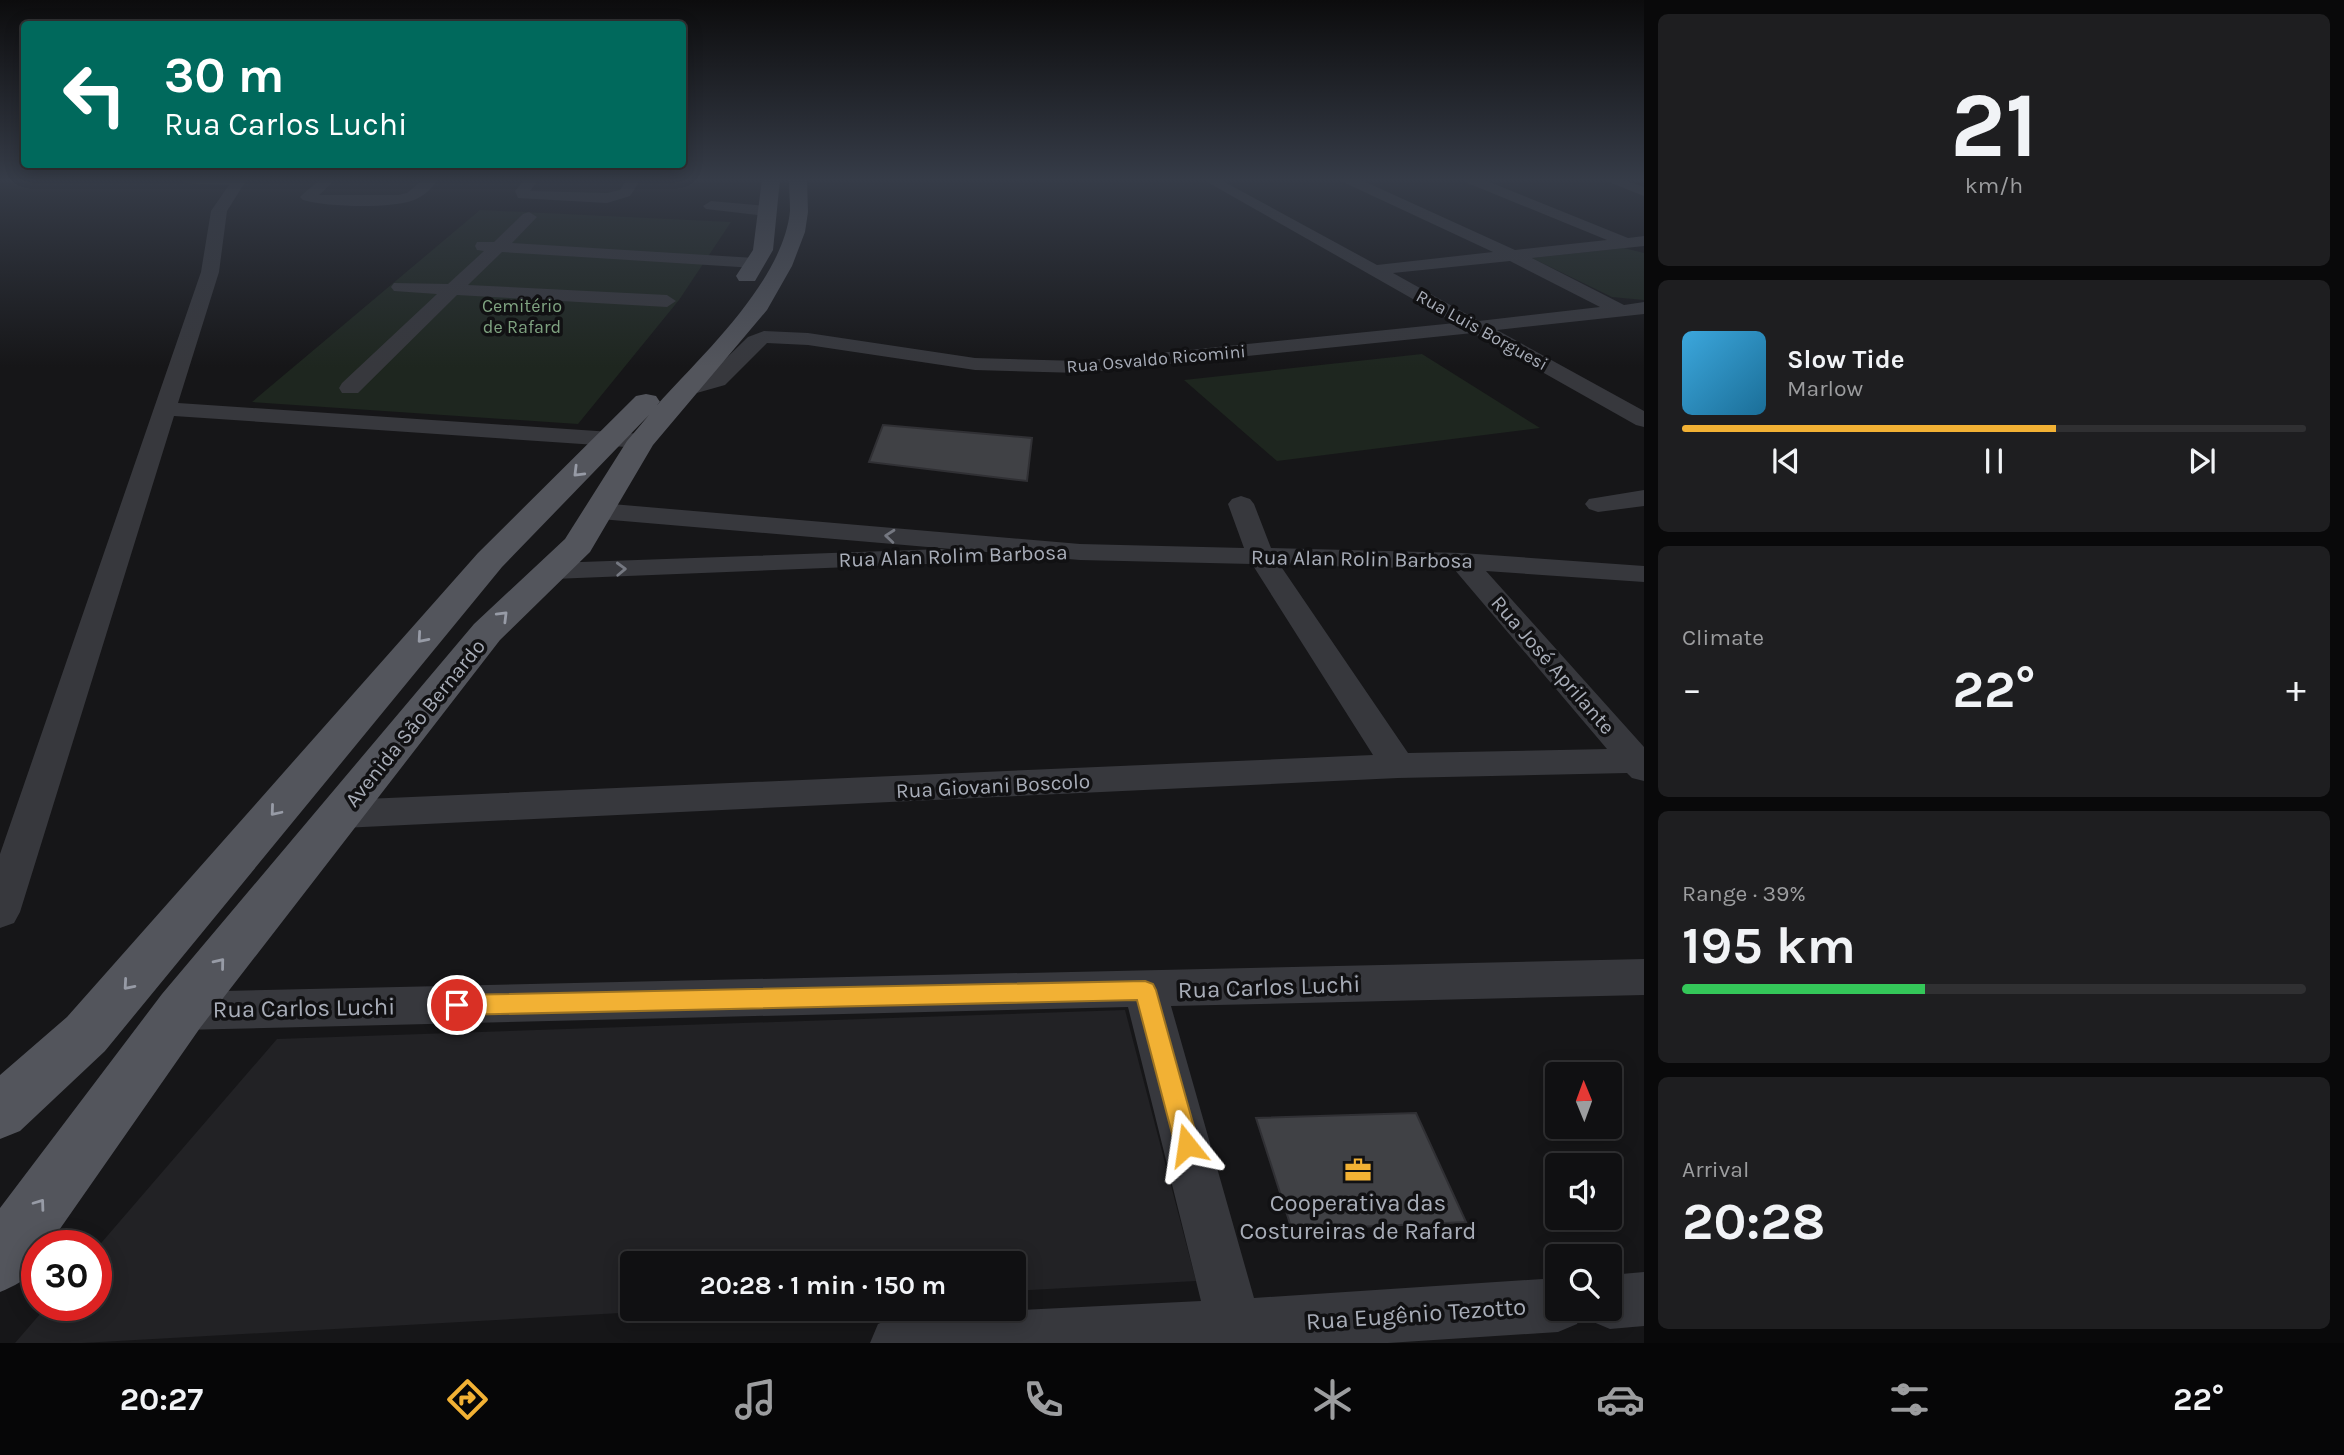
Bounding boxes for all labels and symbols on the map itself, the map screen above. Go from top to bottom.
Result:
street label: Rua Luis Borguesi [1412,285,1552,375]
park label: Cemitério de Rafard [482,295,562,338]
street label: Rua Osvaldo Ricomini [1065,340,1247,378]
one-way arrow [573,464,586,477]
one-way arrow [884,529,895,544]
street label: Rua Alan Rolim Barbosa [838,540,1068,572]
street label: Rua Alan Rolin Barbosa [1251,545,1473,573]
one-way arrow [616,561,627,576]
street label: Rua José Aprilante [1486,591,1620,739]
one-way arrow [495,612,508,625]
one-way arrow [418,629,430,642]
street label: Avenida São Bernardo [340,634,490,812]
street label: Rua Giovani Boscolo [895,769,1091,803]
one-way arrow [271,803,283,816]
one-way arrow [212,959,224,972]
street label: Rua Carlos Luchi [1177,970,1361,1004]
pin [427,975,487,1035]
one-way arrow [124,977,136,990]
street label: Rua Carlos Luchi [212,992,396,1024]
north arrow [1545,1062,1622,1139]
position arrow [1150,1108,1224,1182]
office icon: Cooperativa das Costureiras de Rafard [1343,1155,1373,1185]
place label: Cooperativa das Costureiras de Rafard [1240,1189,1476,1245]
one-way arrow [32,1199,44,1212]
speed limit sign: 30 [21,1230,112,1321]
street label: Rua Eugênio Tezotto [1305,1292,1527,1336]

